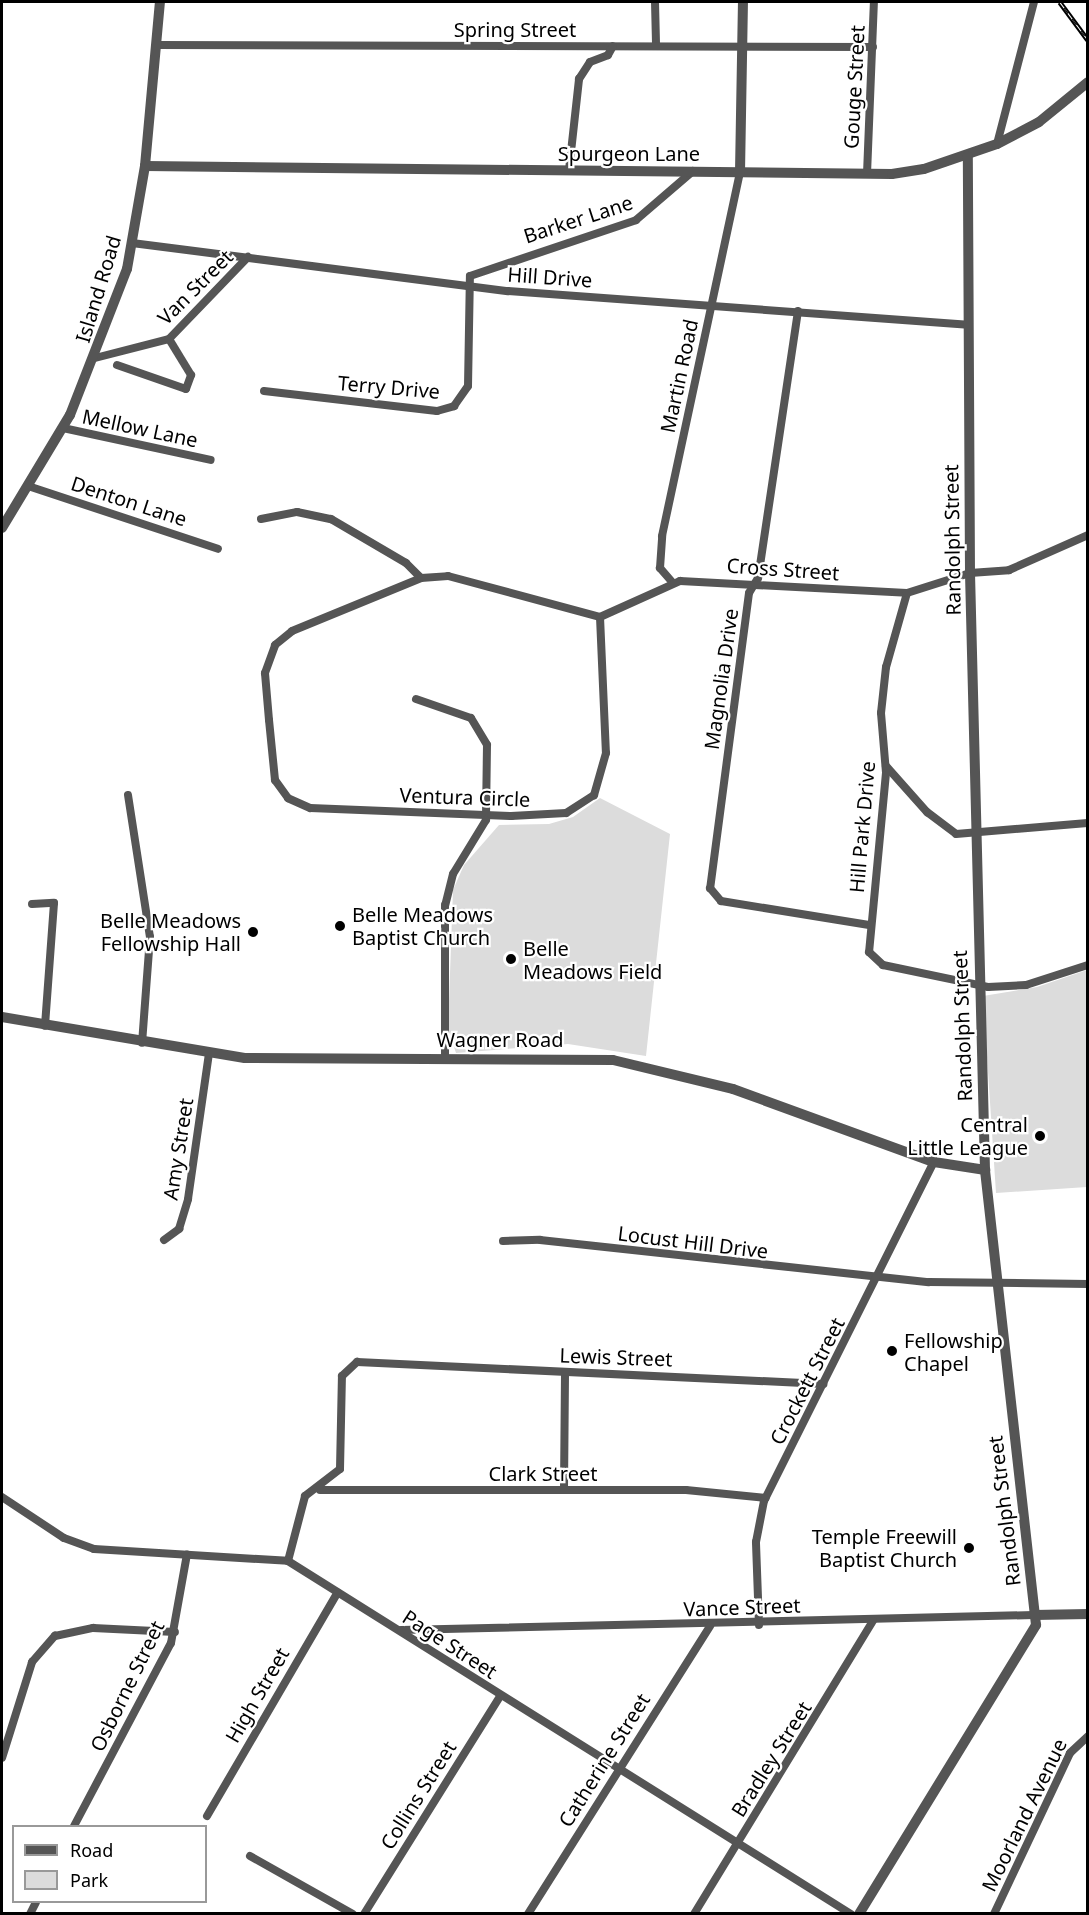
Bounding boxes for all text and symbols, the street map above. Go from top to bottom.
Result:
street label: Spring Street [454,17,576,41]
street label: Gouge Street [839,25,869,149]
street label: Spurgeon Lane [558,141,700,165]
street label: Barker Lane [520,190,636,248]
street label: Island Road [70,233,126,345]
street label: Van Street [152,244,238,330]
street label: Hill Drive [507,262,593,292]
street label: Martin Road [655,317,703,435]
street label: Terry Drive [337,371,441,403]
street label: Mellow Lane [80,404,200,452]
street label: Randolph Street [939,464,965,616]
street label: Denton Lane [68,471,190,531]
street label: Cross Street [726,553,840,585]
street label: Magnolia Drive [699,607,743,751]
street label: Hill Park Drive [844,760,880,894]
street label: Ventura Circle [399,783,531,811]
place label: Belle Meadows Baptist Church [352,903,493,950]
place label: Belle Meadows Fellowship Hall [100,909,241,956]
marker: Belle Meadows Baptist Church [333,919,347,933]
marker: Belle Meadows Fellowship Hall [246,925,260,939]
place label: Belle Meadows Field [523,936,662,983]
street label: Randolph Street [947,950,977,1102]
marker: Belle Meadows Field [504,952,518,966]
street label: Wagner Road [437,1027,563,1051]
street label: Amy Street [158,1096,198,1202]
place label: Central Little League [907,1112,1028,1159]
marker: Central Little League [1033,1129,1047,1143]
street label: Locust Hill Drive [616,1221,770,1263]
street label: Crockett Street [765,1313,849,1449]
place label: Fellowship Chapel [904,1328,1003,1375]
street label: Lewis Street [559,1343,673,1371]
marker: Fellowship Chapel [885,1344,899,1358]
street label: Randolph Street [983,1434,1025,1588]
street label: Clark Street [489,1461,597,1485]
place label: Temple Freewill Baptist Church [812,1524,957,1571]
marker: Temple Freewill Baptist Church [962,1541,976,1555]
street label: Vance Street [683,1593,801,1621]
street label: Page Street [398,1605,502,1683]
street label: Osborne Street [85,1617,169,1755]
street label: High Street [220,1643,294,1747]
street label: Catherine Street [553,1689,655,1831]
street label: Bradley Street [726,1697,816,1821]
street label: Moorland Avenue [977,1735,1071,1895]
street label: Collins Street [375,1736,461,1854]
legend [12,1825,207,1903]
text: Road [70,1838,113,1862]
text: Park [70,1868,108,1892]

